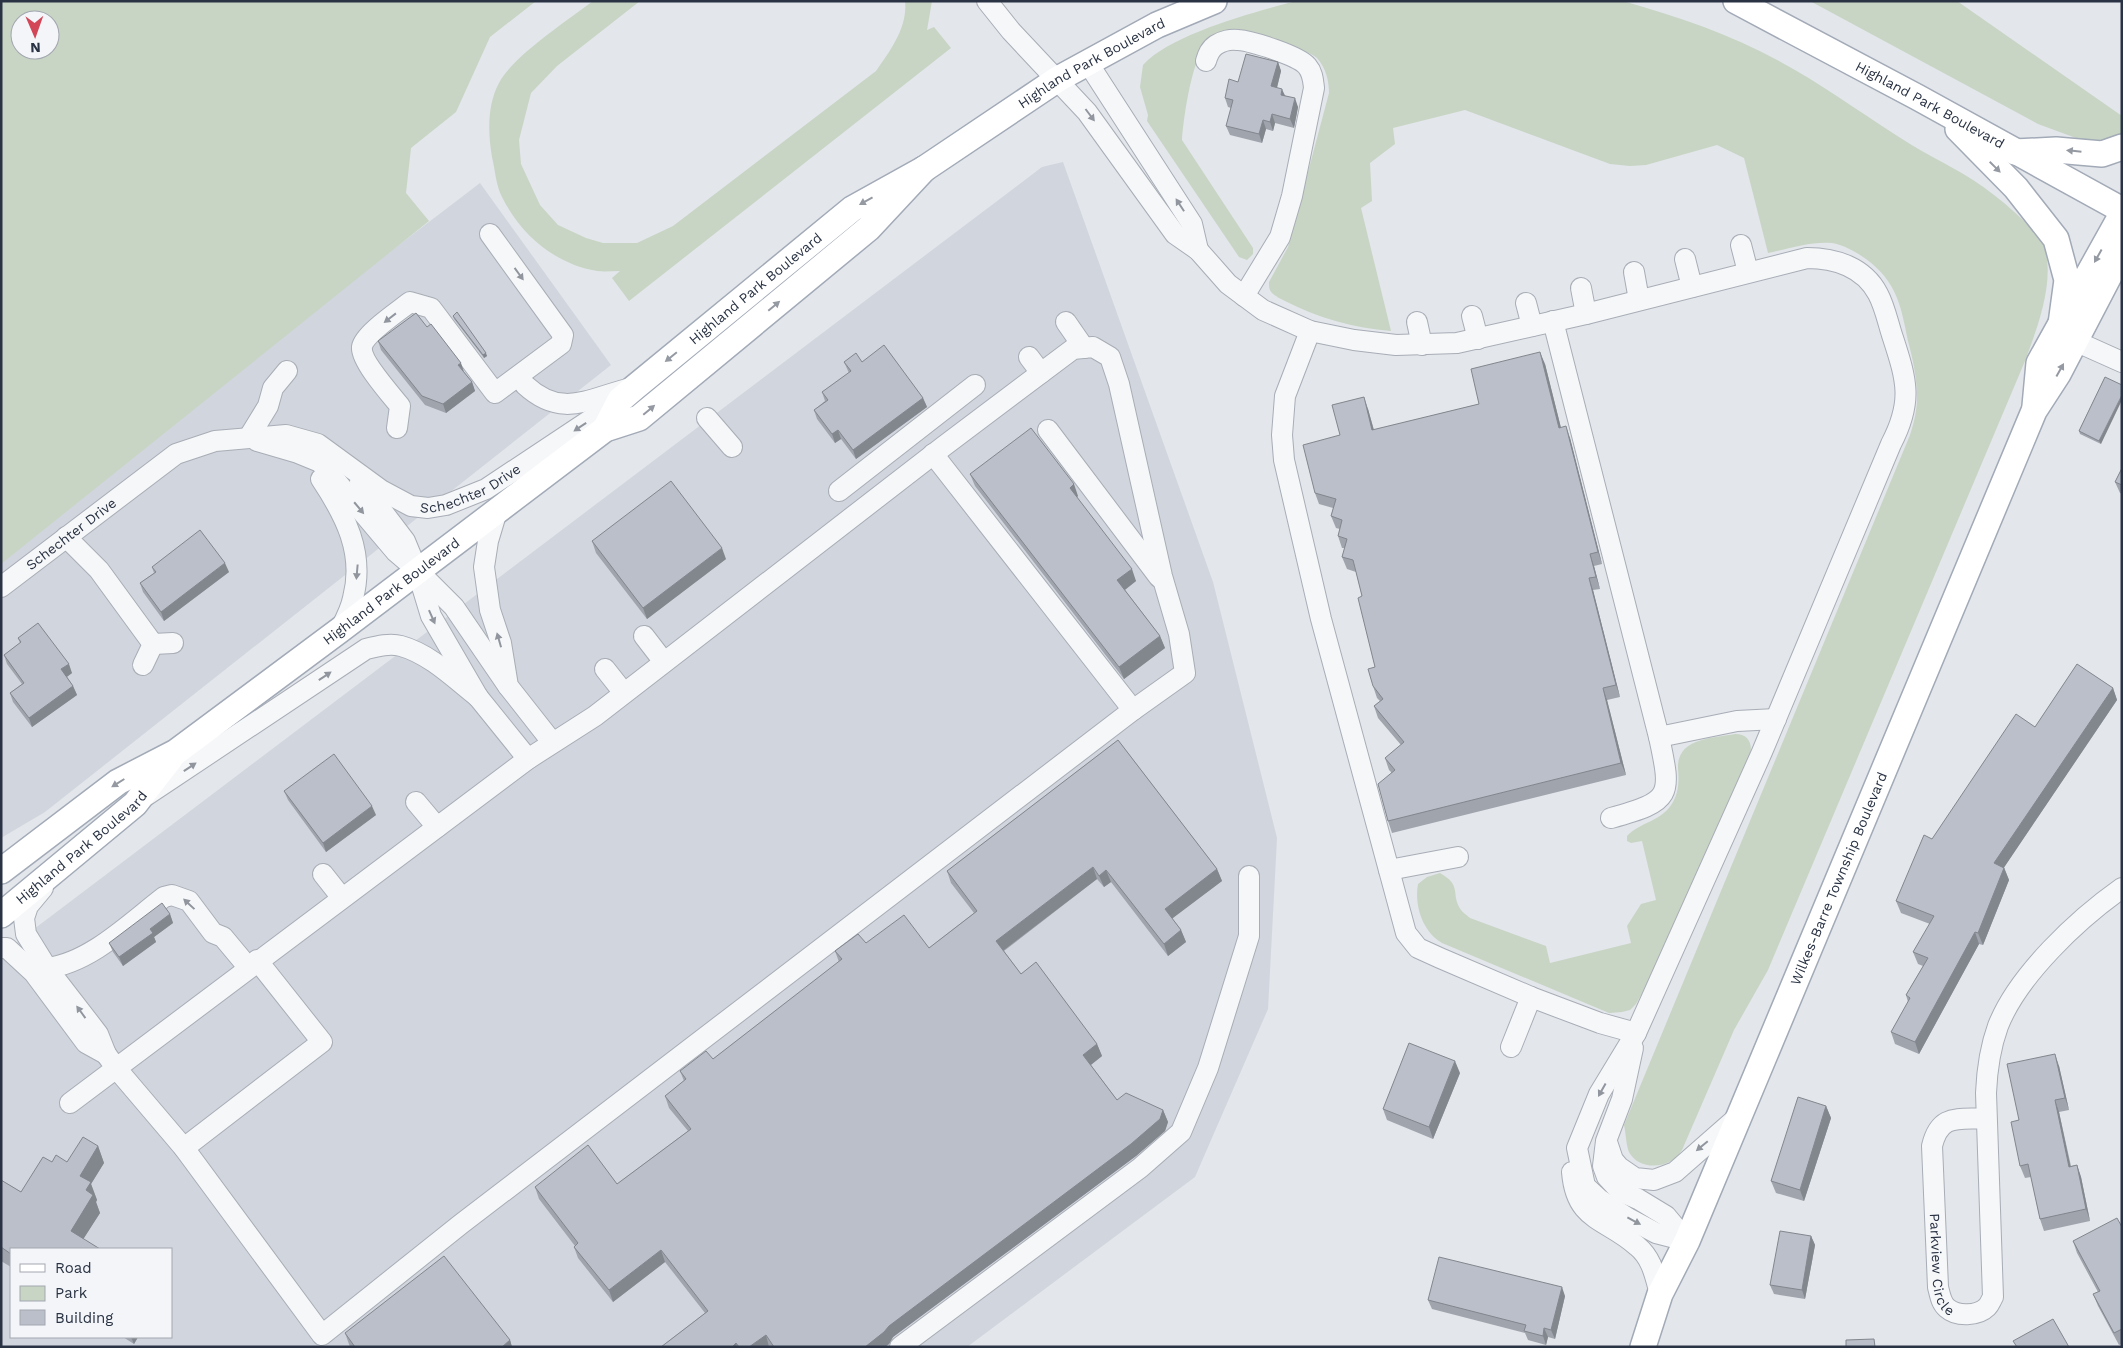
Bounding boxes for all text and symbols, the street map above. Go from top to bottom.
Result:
north arrow [10,10,60,60]
street label: Highland Park Boulevard [1015,15,1167,112]
text: N [30,40,41,56]
street label: Highland Park Boulevard [1853,58,2007,152]
one-way arrow [1084,109,1095,122]
one-way arrow [2066,147,2082,155]
one-way arrow [1989,161,2001,173]
one-way arrow [860,197,873,206]
one-way arrow [1175,199,1185,212]
street label: Highland Park Boulevard [686,229,825,348]
one-way arrow [2094,250,2103,263]
one-way arrow [513,267,523,280]
one-way arrow [768,300,780,312]
one-way arrow [384,313,397,324]
one-way arrow [665,352,678,363]
one-way arrow [2056,363,2064,378]
one-way arrow [643,404,656,415]
one-way arrow [573,422,586,432]
street label: Schechter Drive [419,460,523,516]
street label: Schechter Drive [23,494,119,573]
one-way arrow [353,502,364,514]
street label: Highland Park Boulevard [320,534,463,648]
one-way arrow [352,564,360,580]
one-way arrow [428,609,437,624]
one-way arrow [495,632,503,647]
one-way arrow [318,671,331,681]
one-way arrow [183,762,196,771]
street label: Wilkes-Barre Township Boulevard [1787,770,1890,987]
one-way arrow [111,778,125,788]
street label: Highland Park Boulevard [12,788,150,907]
one-way arrow [183,898,195,910]
one-way arrow [76,1005,86,1019]
one-way arrow [1598,1083,1607,1096]
one-way arrow [1696,1141,1709,1152]
street label: Parkview Circle [1927,1213,1957,1319]
one-way arrow [1627,1217,1641,1225]
legend [10,1248,172,1338]
text: Road [55,1259,92,1277]
text: Park [55,1284,88,1302]
text: Building [55,1309,113,1327]

